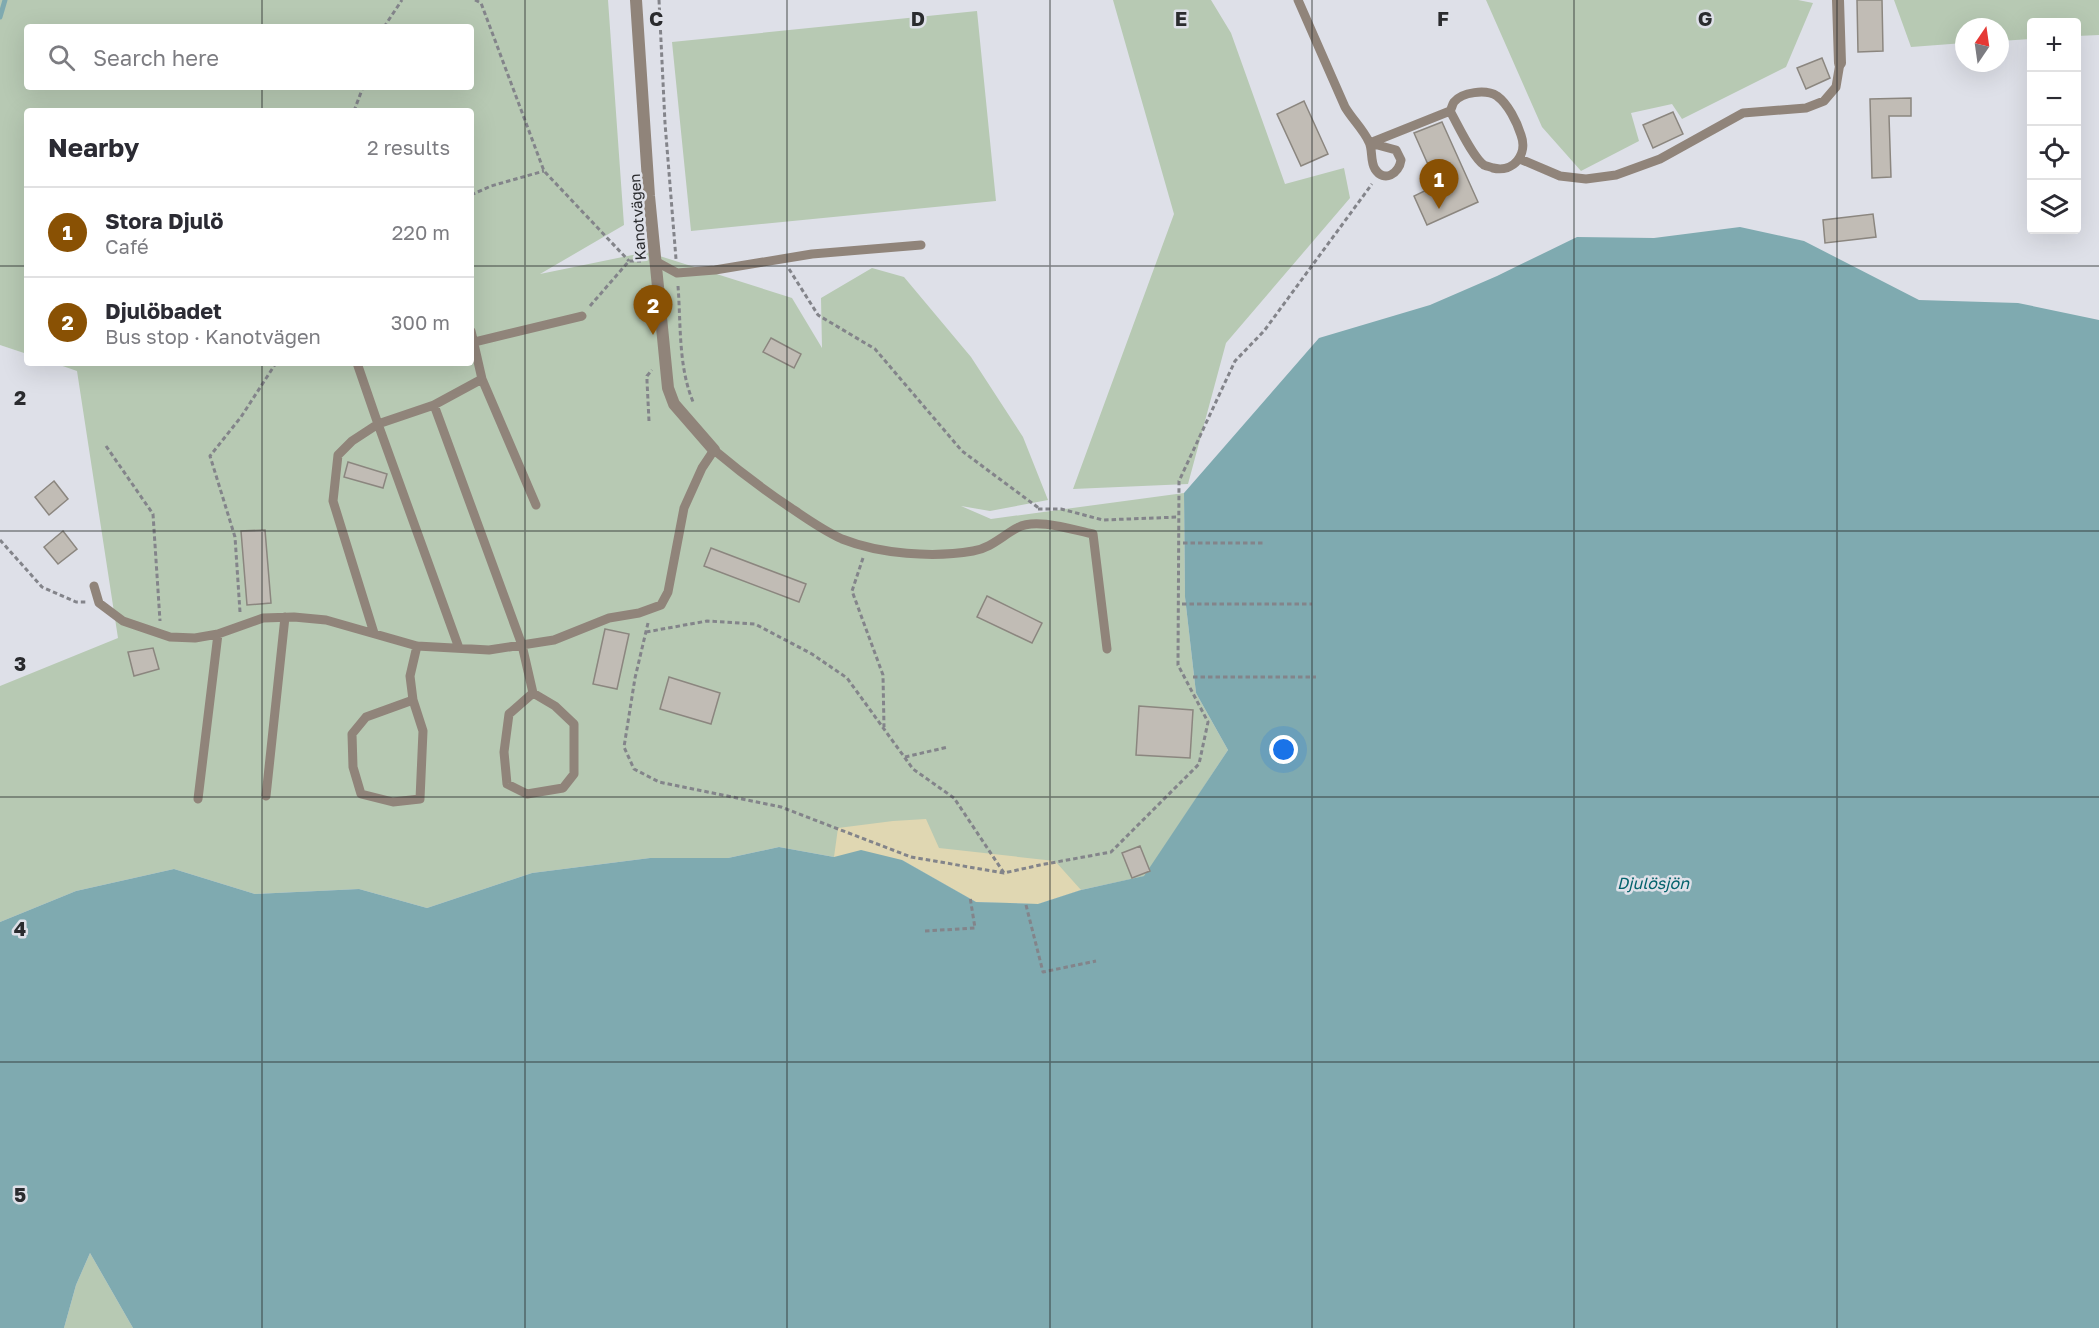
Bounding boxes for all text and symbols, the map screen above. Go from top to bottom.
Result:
text: C [649,6,663,30]
text: D [911,6,925,30]
text: E [1175,6,1187,30]
text: F [1437,6,1449,30]
text: G [1698,6,1712,30]
north arrow [1955,18,2009,72]
map controls [2027,18,2081,234]
button: + [2027,18,2081,72]
search box [24,24,474,90]
icon: search [45,41,78,74]
text: Search here [93,44,219,71]
button: − [2027,72,2081,126]
button: locate [2027,126,2081,180]
text: Nearby [48,132,139,163]
text: 2 results [367,135,450,159]
pin: 1 [1420,160,1458,209]
street label: Kanotvägen [625,173,649,261]
button: layers [2027,180,2081,234]
text: Stora Djulö [105,207,223,234]
text: 1 [62,220,73,244]
text: 220 m [392,220,450,244]
text: Café [105,234,149,258]
pin: 2 [634,286,672,335]
text: Djulöbadet [105,297,222,324]
text: 2 [61,310,74,334]
text: 300 m [391,310,450,334]
text: Bus stop · Kanotvägen [105,324,321,348]
text: 2 [14,385,26,409]
text: 3 [14,651,26,675]
your location [1269,735,1298,764]
water label: Djulösjön [1617,873,1690,893]
text: 4 [14,916,26,940]
text: 5 [14,1182,26,1206]

